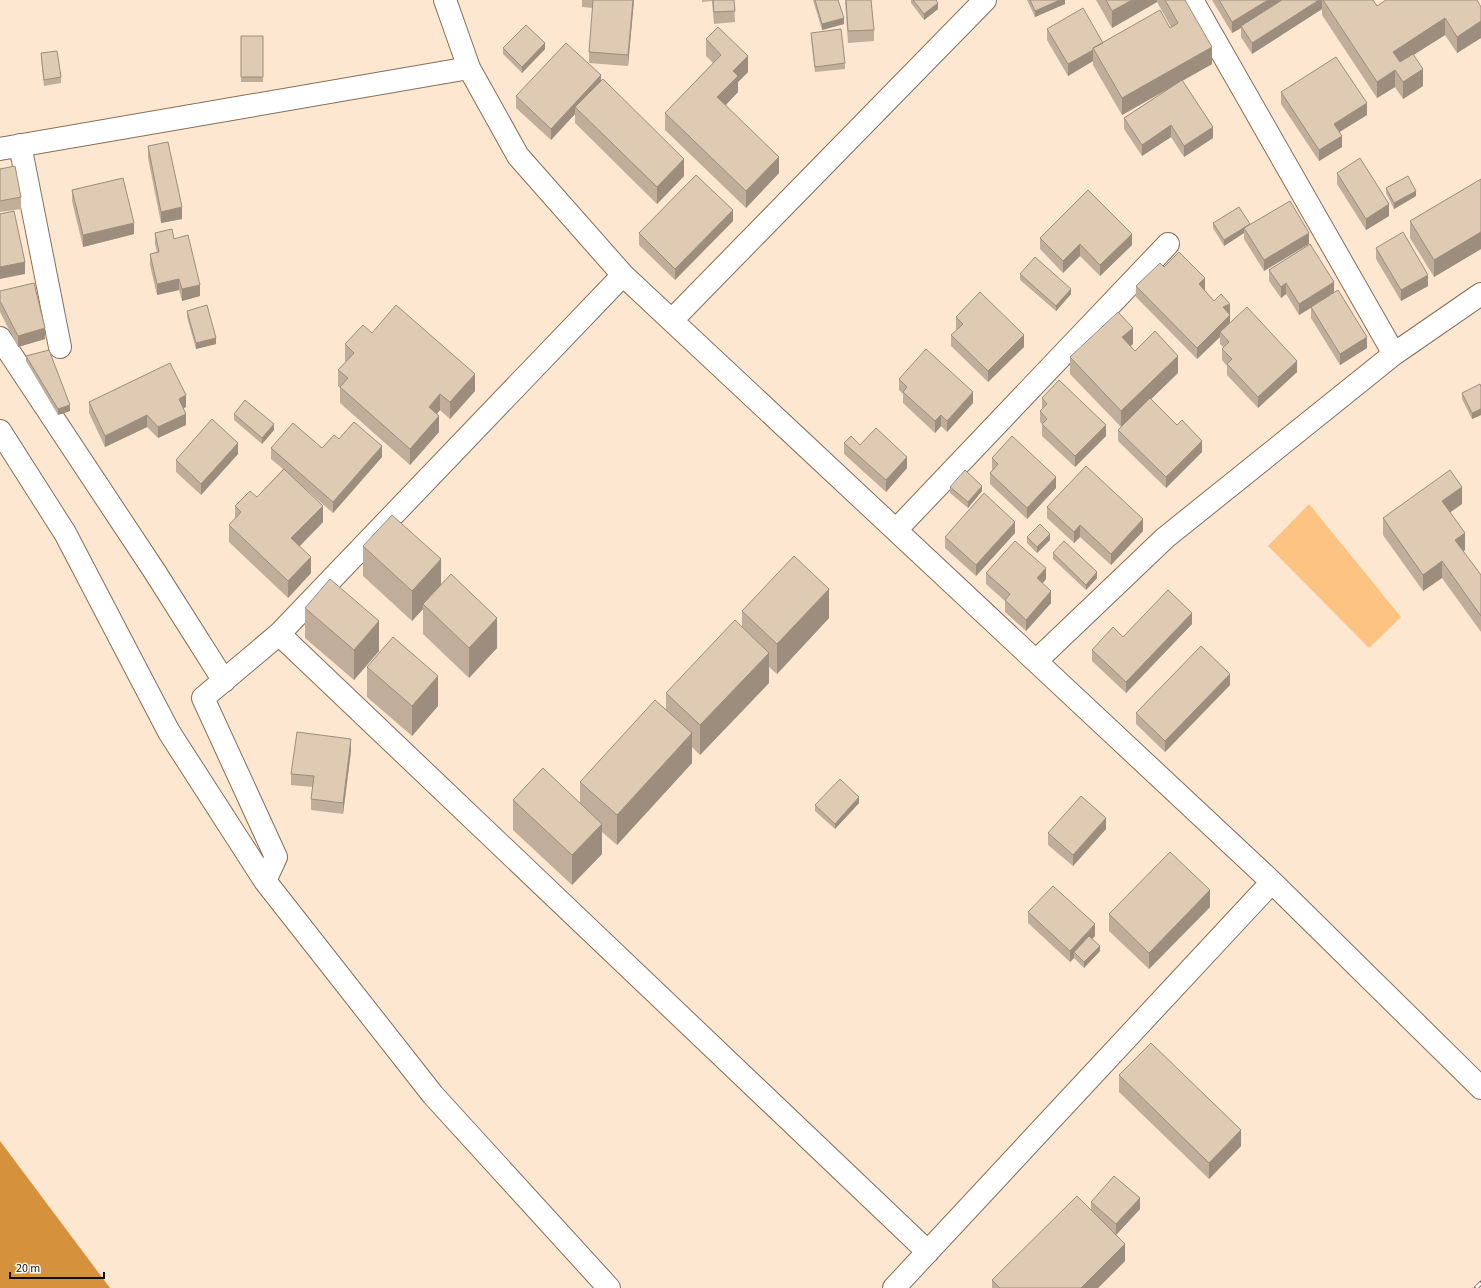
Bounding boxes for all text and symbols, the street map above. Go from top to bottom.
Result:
scale bar [10,1254,104,1280]
text: 20 m [16,1260,40,1277]

